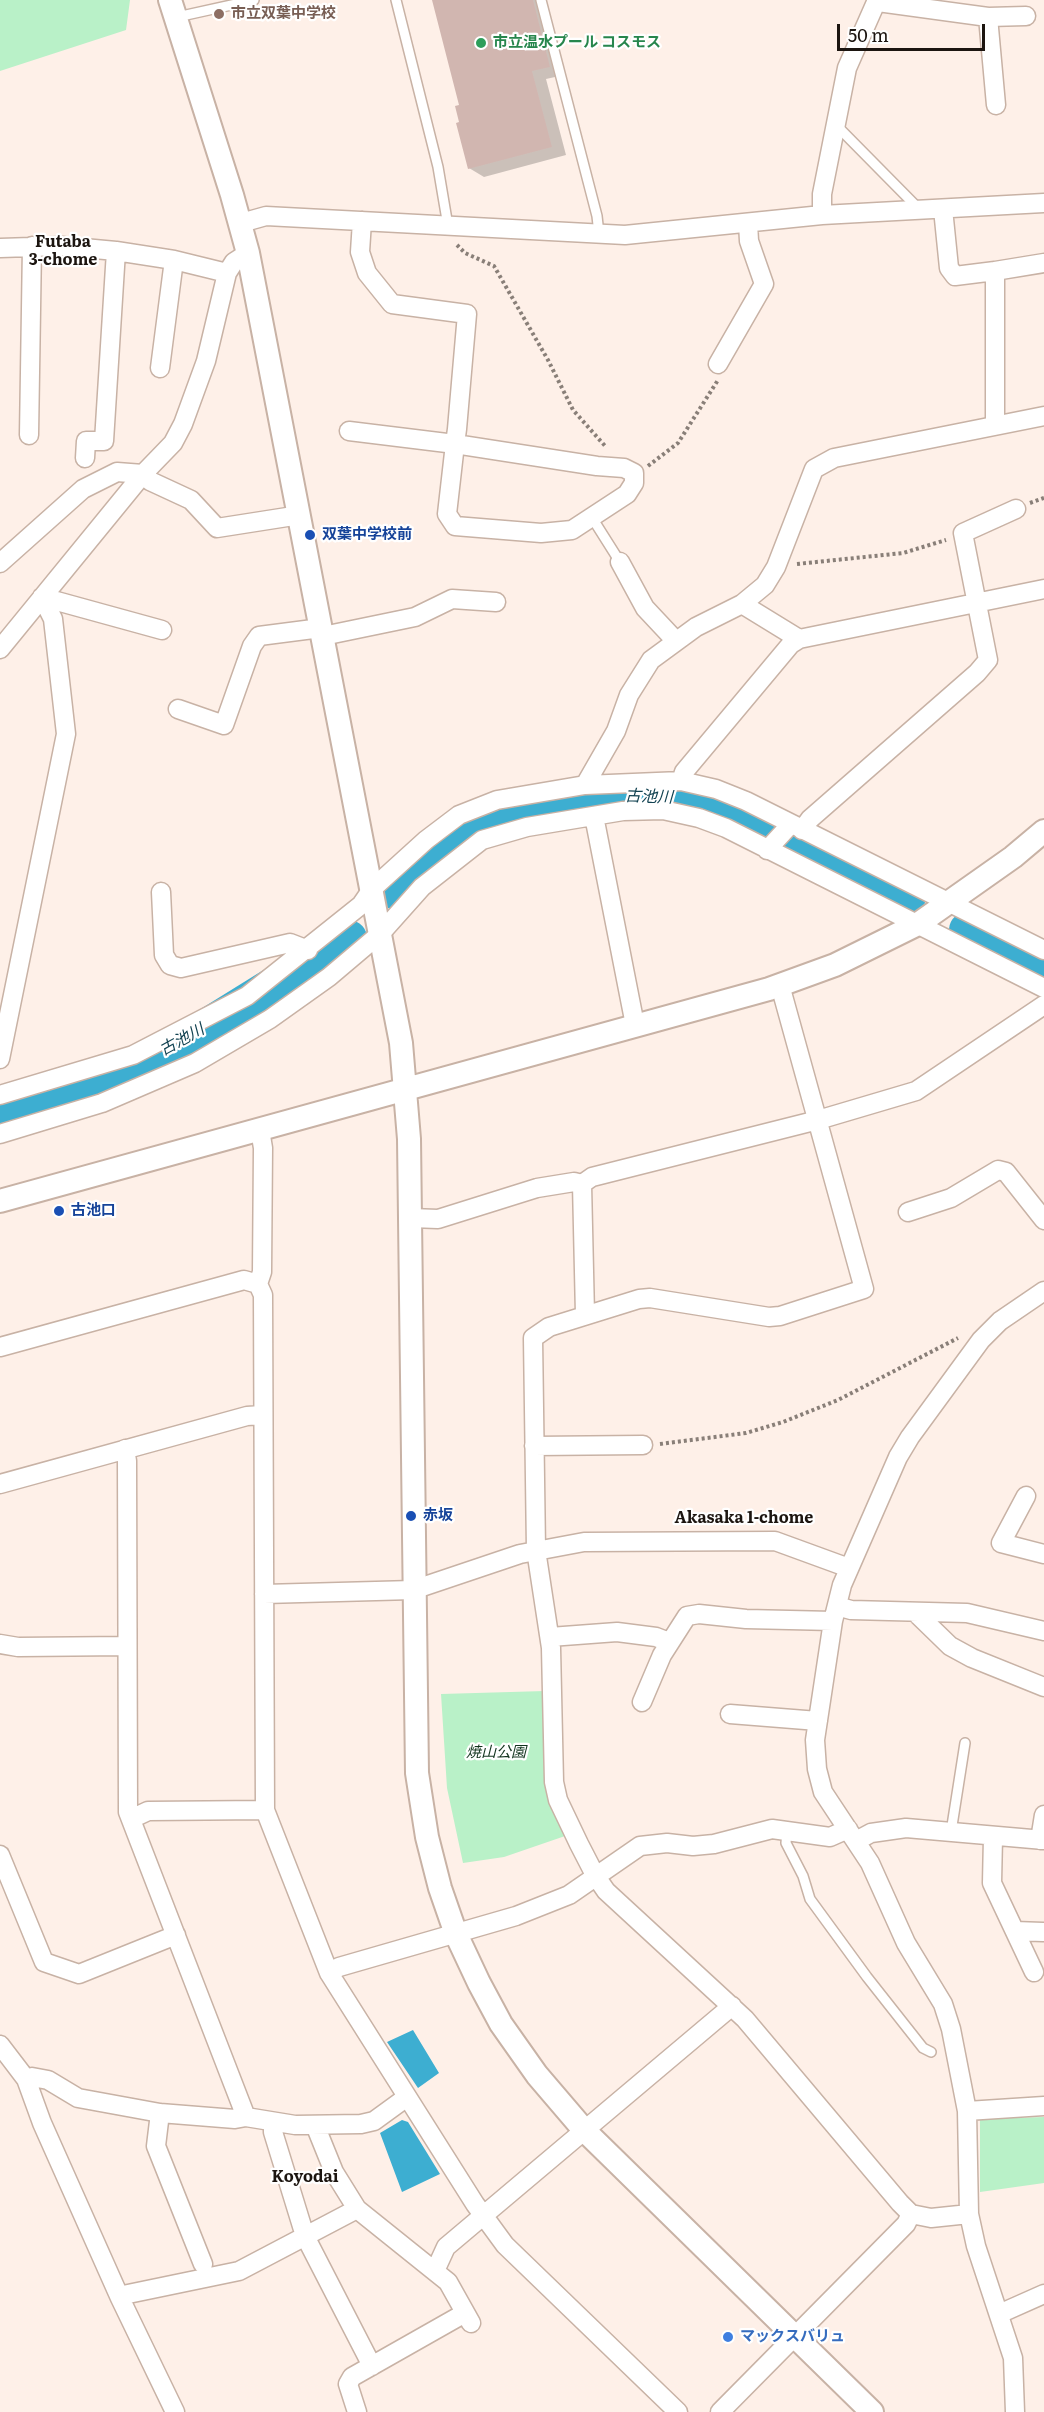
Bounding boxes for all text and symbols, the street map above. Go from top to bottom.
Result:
place label: 市立双葉中学校 [231,5,336,23]
marker: 市立双葉中学校 [212,7,226,21]
scale bar [840,12,988,50]
text: 50 m [848,21,889,48]
place label: 市立温水プール コスモス [493,34,661,52]
marker: 市立温水プール コスモス [474,36,488,50]
district label: Futaba 3-chome [29,232,97,270]
place label: 双葉中学校前 [322,526,412,544]
marker: 双葉中学校前 [303,528,317,542]
water label: 古池川 [625,787,673,807]
water label: 古池川 [156,1020,208,1060]
place label: 古池口 [71,1202,116,1220]
marker: 古池口 [52,1204,66,1218]
place label: 赤坂 [423,1507,453,1525]
district label: Akasaka 1-chome [675,1508,813,1528]
marker: 赤坂 [404,1509,418,1523]
park label: 焼山公園 [466,1744,526,1762]
district label: Koyodai [271,2167,339,2187]
place label: マックスバリュ [740,2328,845,2346]
marker: マックスバリュ [721,2330,735,2344]

